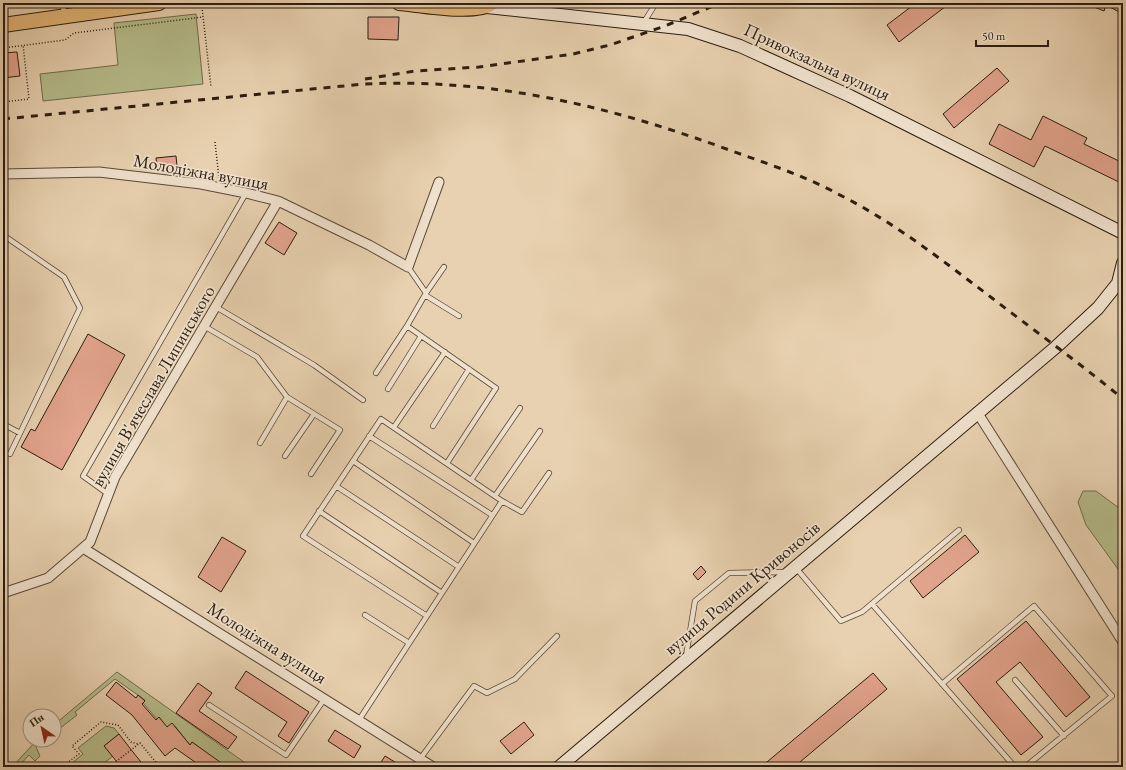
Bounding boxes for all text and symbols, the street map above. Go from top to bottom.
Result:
street label: Привокзальна вулиця [740,18,894,106]
scale bar [976,22,1048,48]
text: 50 m [982,28,1006,44]
street label: Молодіжна вулиця [132,148,271,195]
street label: вулиця В'ячеслава Липинського [85,281,220,491]
street label: вулиця Родини Кривоносів [659,515,825,660]
street label: Молодіжна вулиця [203,597,331,689]
north arrow [22,708,62,748]
text: Пн [26,709,47,730]

